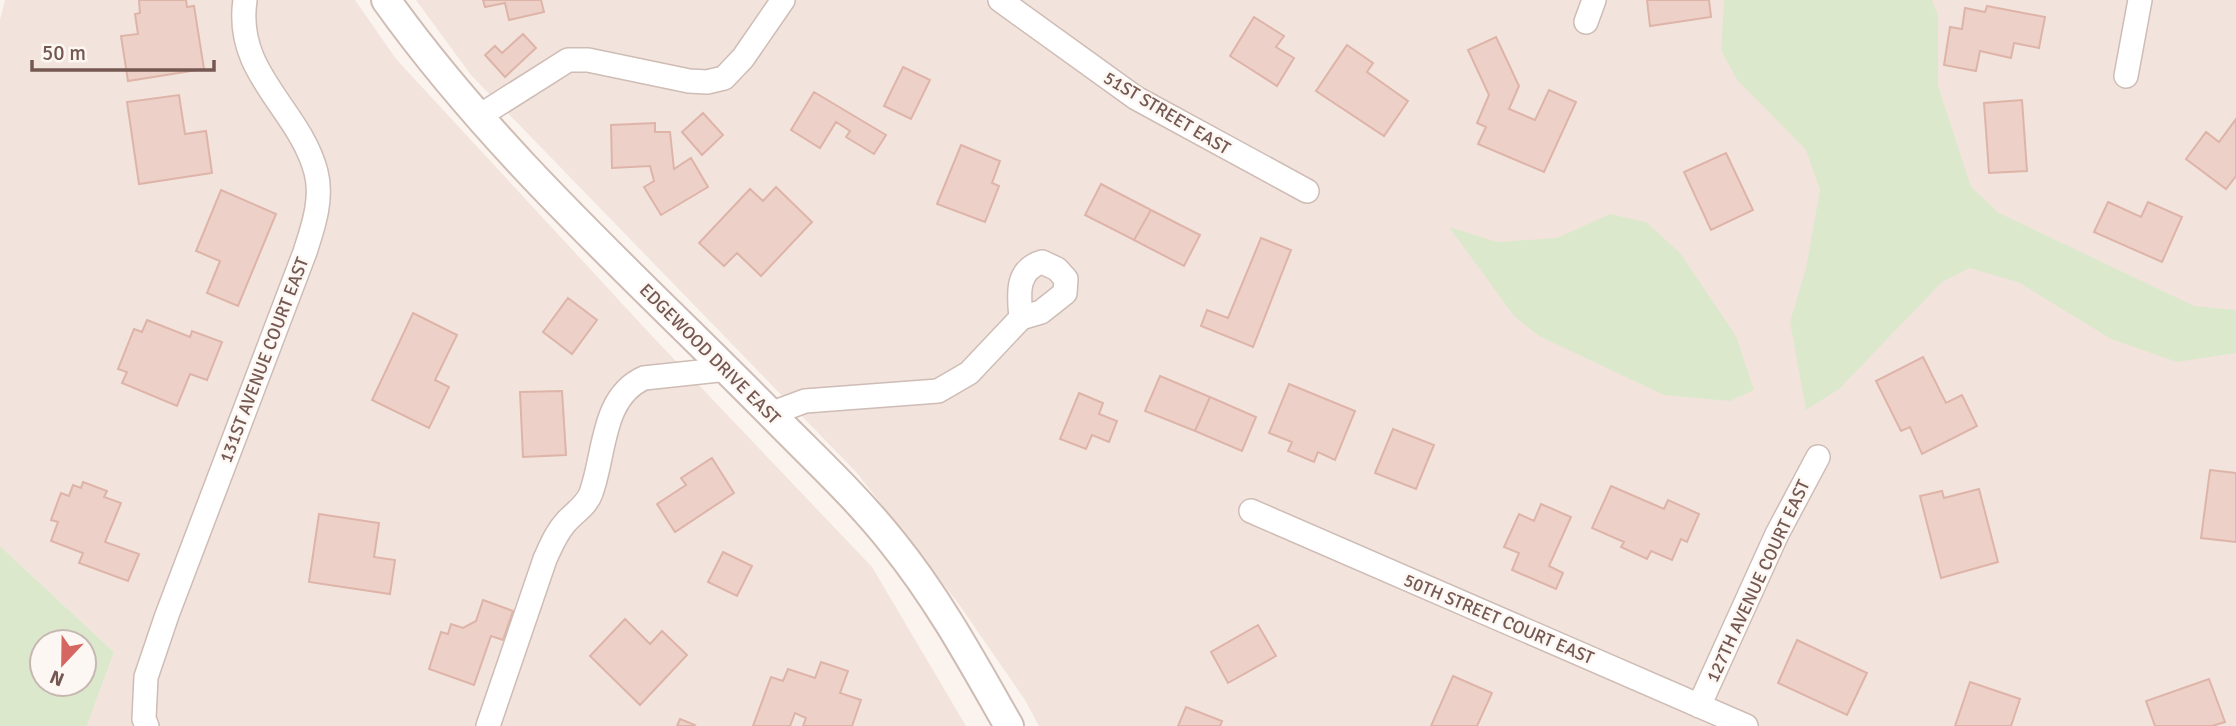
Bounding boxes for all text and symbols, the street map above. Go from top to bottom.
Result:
scale bar [32,28,214,72]
text: 50 m [42,40,86,66]
street label: 51ST STREET EAST [1100,67,1234,160]
street label: 131ST AVENUE COURT EAST [215,254,313,466]
street label: EDGEWOOD DRIVE EAST [635,279,785,429]
street label: 127TH AVENUE COURT EAST [1701,476,1815,686]
street label: 50TH STREET COURT EAST [1401,569,1597,669]
north arrow [28,628,98,698]
text: N [46,664,68,691]

